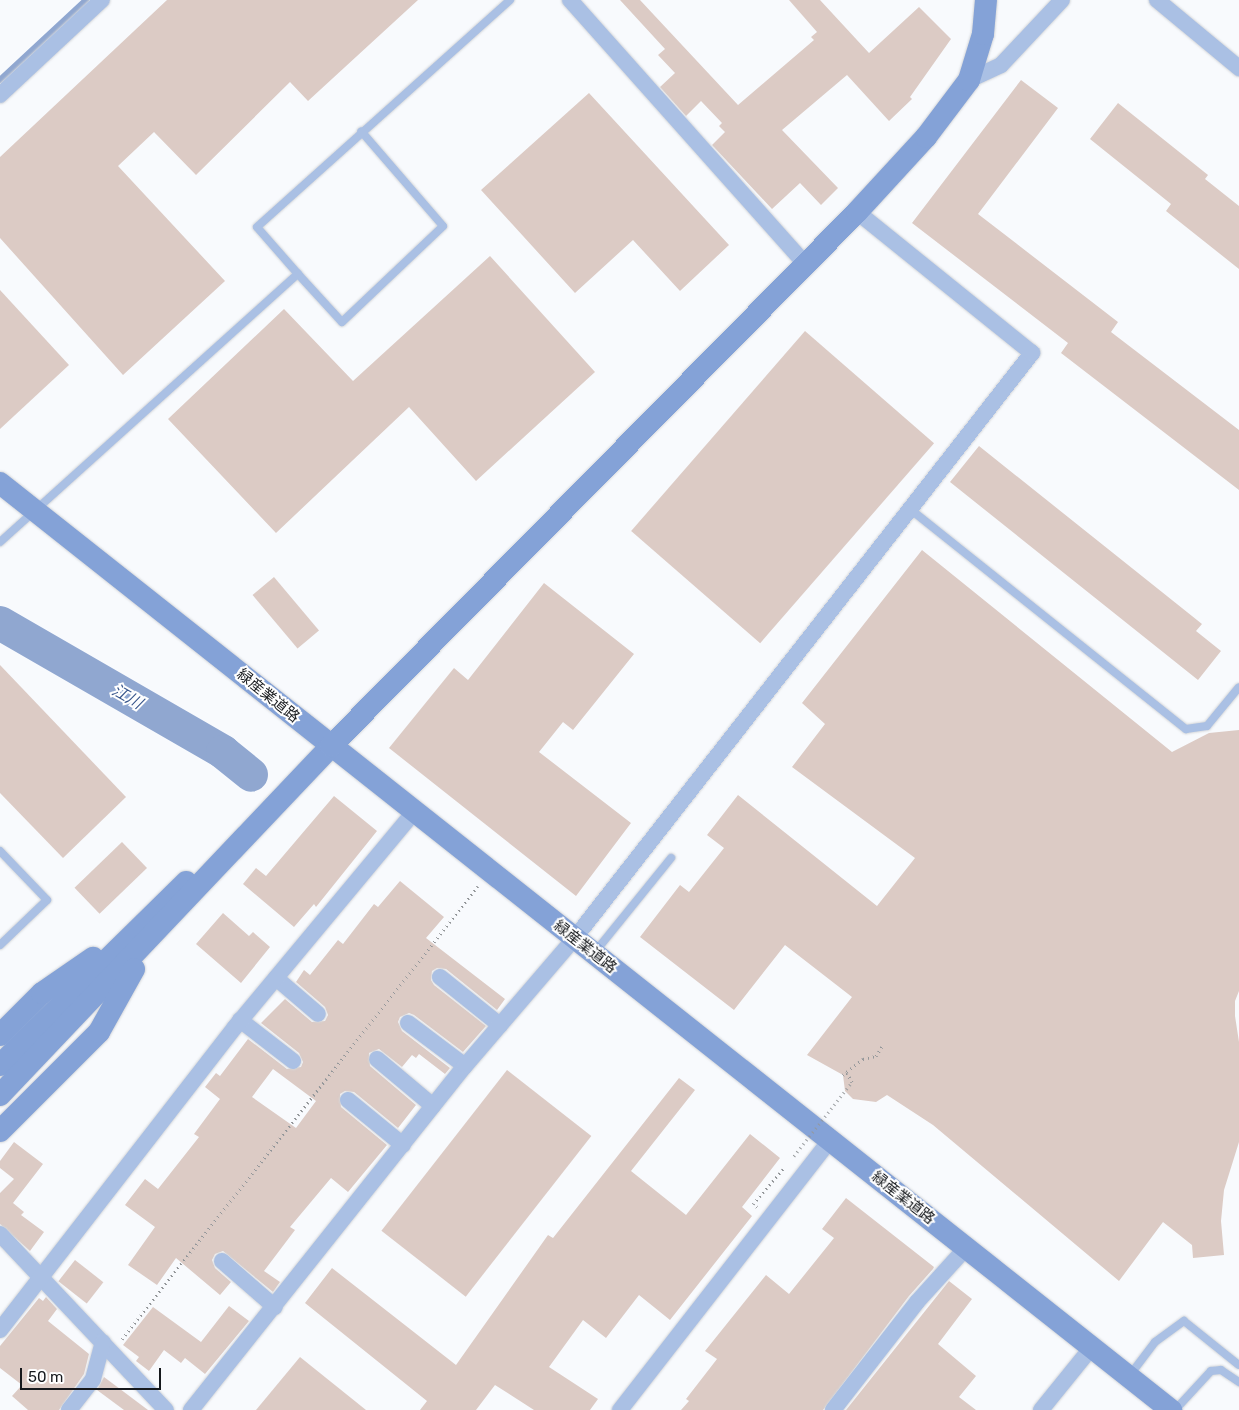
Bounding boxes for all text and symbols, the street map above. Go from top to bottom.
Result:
street label: 緑産業道路 [233,665,303,727]
water label: 江川 [108,681,146,713]
street label: 緑産業道路 [550,917,620,977]
street label: 緑産業道路 [868,1168,938,1228]
scale bar [22,1358,164,1390]
text: 50 m [28,1368,63,1386]

